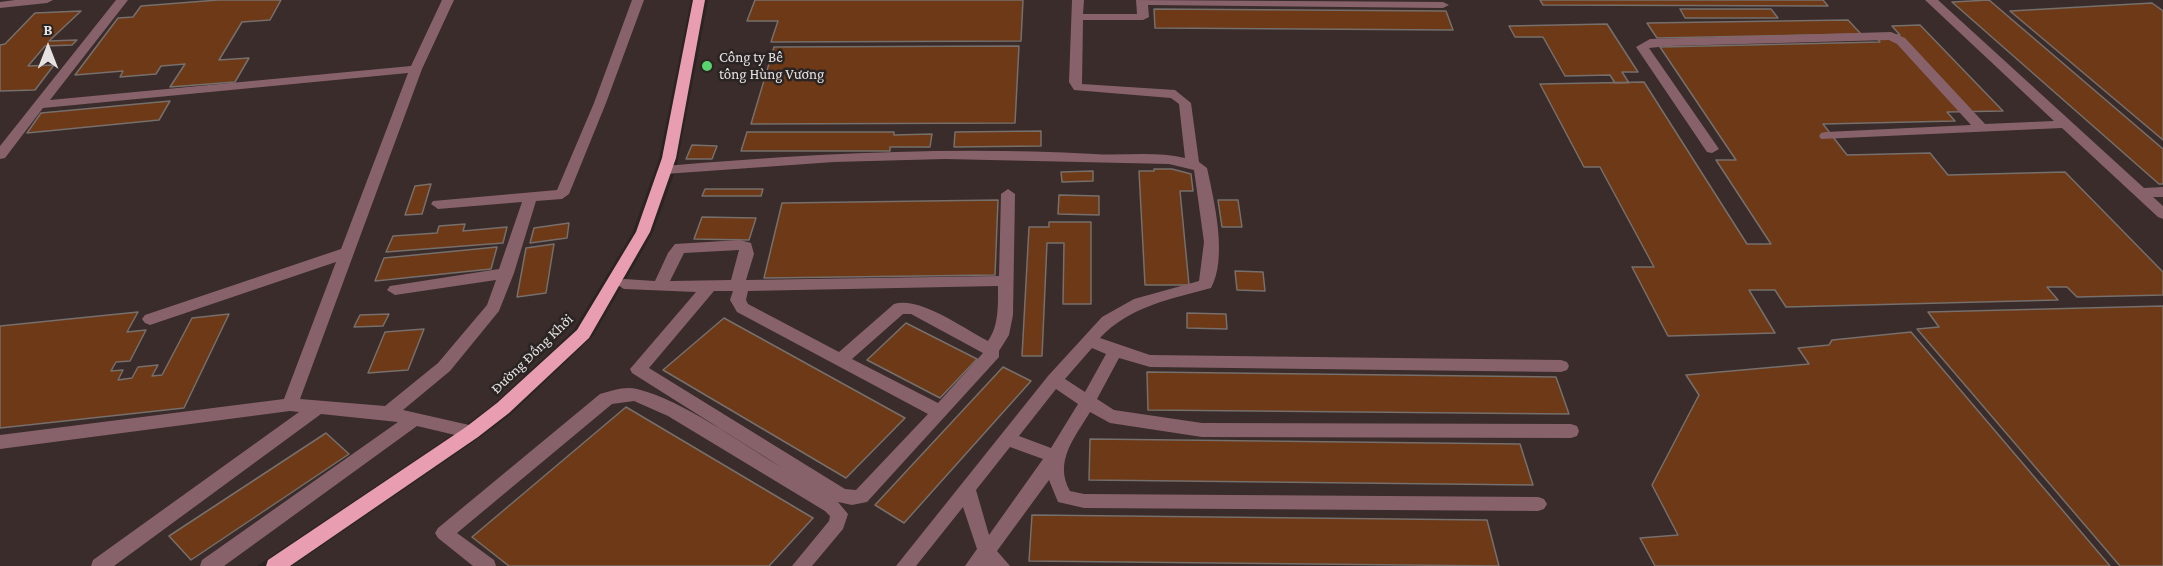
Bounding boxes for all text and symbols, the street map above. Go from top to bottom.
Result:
north arrow [18,18,78,78]
text: B [43,21,53,38]
place label: Công ty Bê tông Hùng Vương [719,48,824,83]
marker: Công ty Bê tông Hùng Vương [700,59,714,73]
street label: Đường Đồng Khởi [487,310,577,398]

